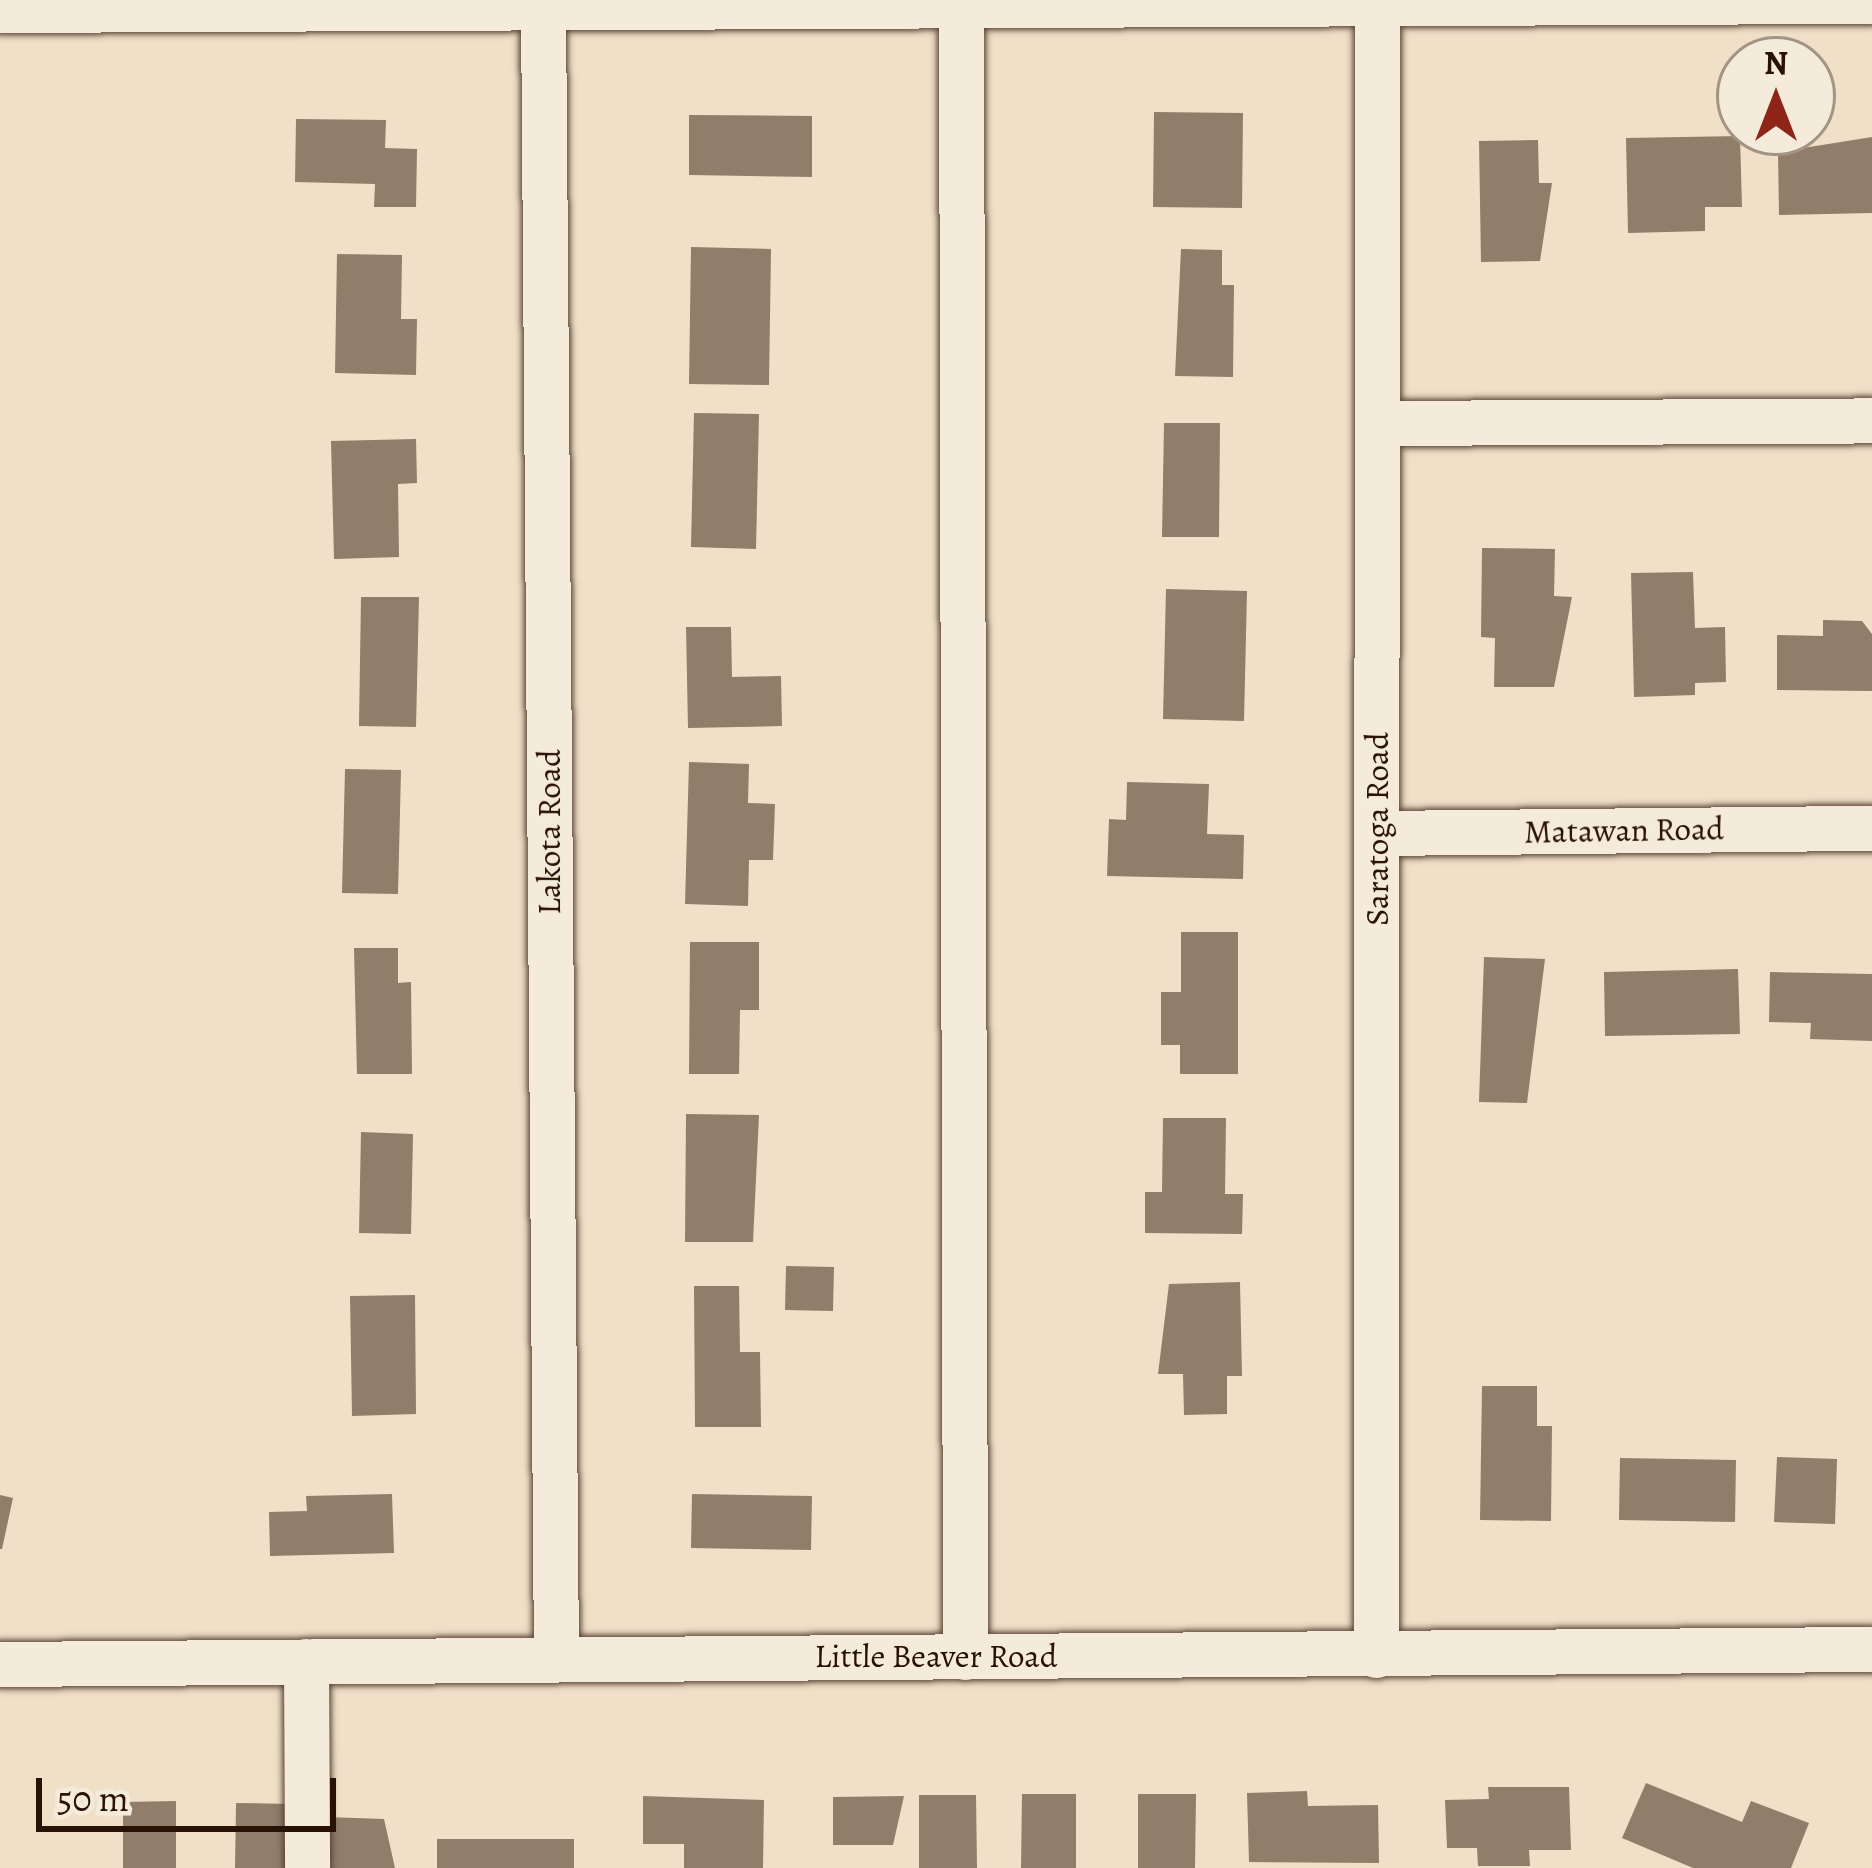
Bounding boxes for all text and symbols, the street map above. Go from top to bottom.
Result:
north arrow [1716,36,1836,156]
text: N [1764,40,1788,85]
street label: Saratoga Road [1357,732,1397,926]
street label: Lakota Road [529,749,569,915]
street label: Matawan Road [1524,808,1724,852]
street label: Little Beaver Road [815,1636,1057,1676]
scale bar [42,1754,342,1828]
text: 50 m [57,1774,129,1823]

